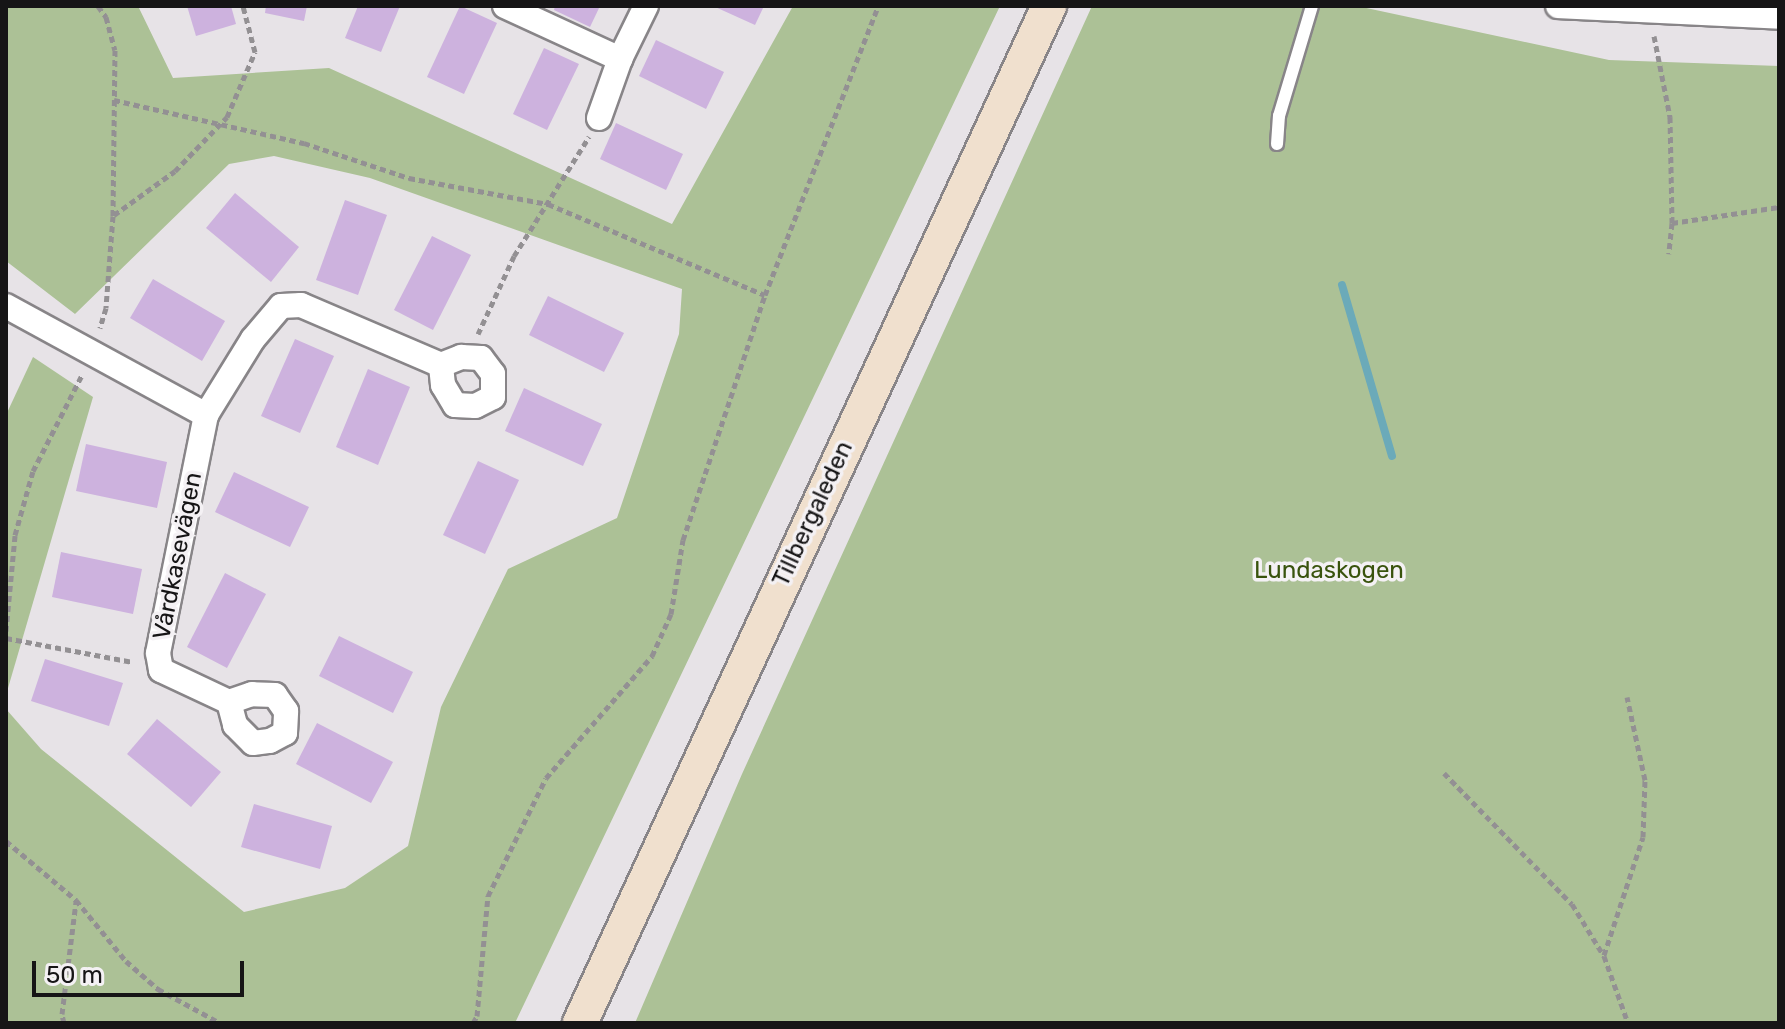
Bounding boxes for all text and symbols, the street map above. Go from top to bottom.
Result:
street label: Tillbergaleden [767,437,859,591]
street label: Vårdkasevägen [148,470,208,642]
park label: Lundaskogen [1254,557,1404,585]
scale bar [36,945,248,995]
text: 50 m [46,961,103,989]

